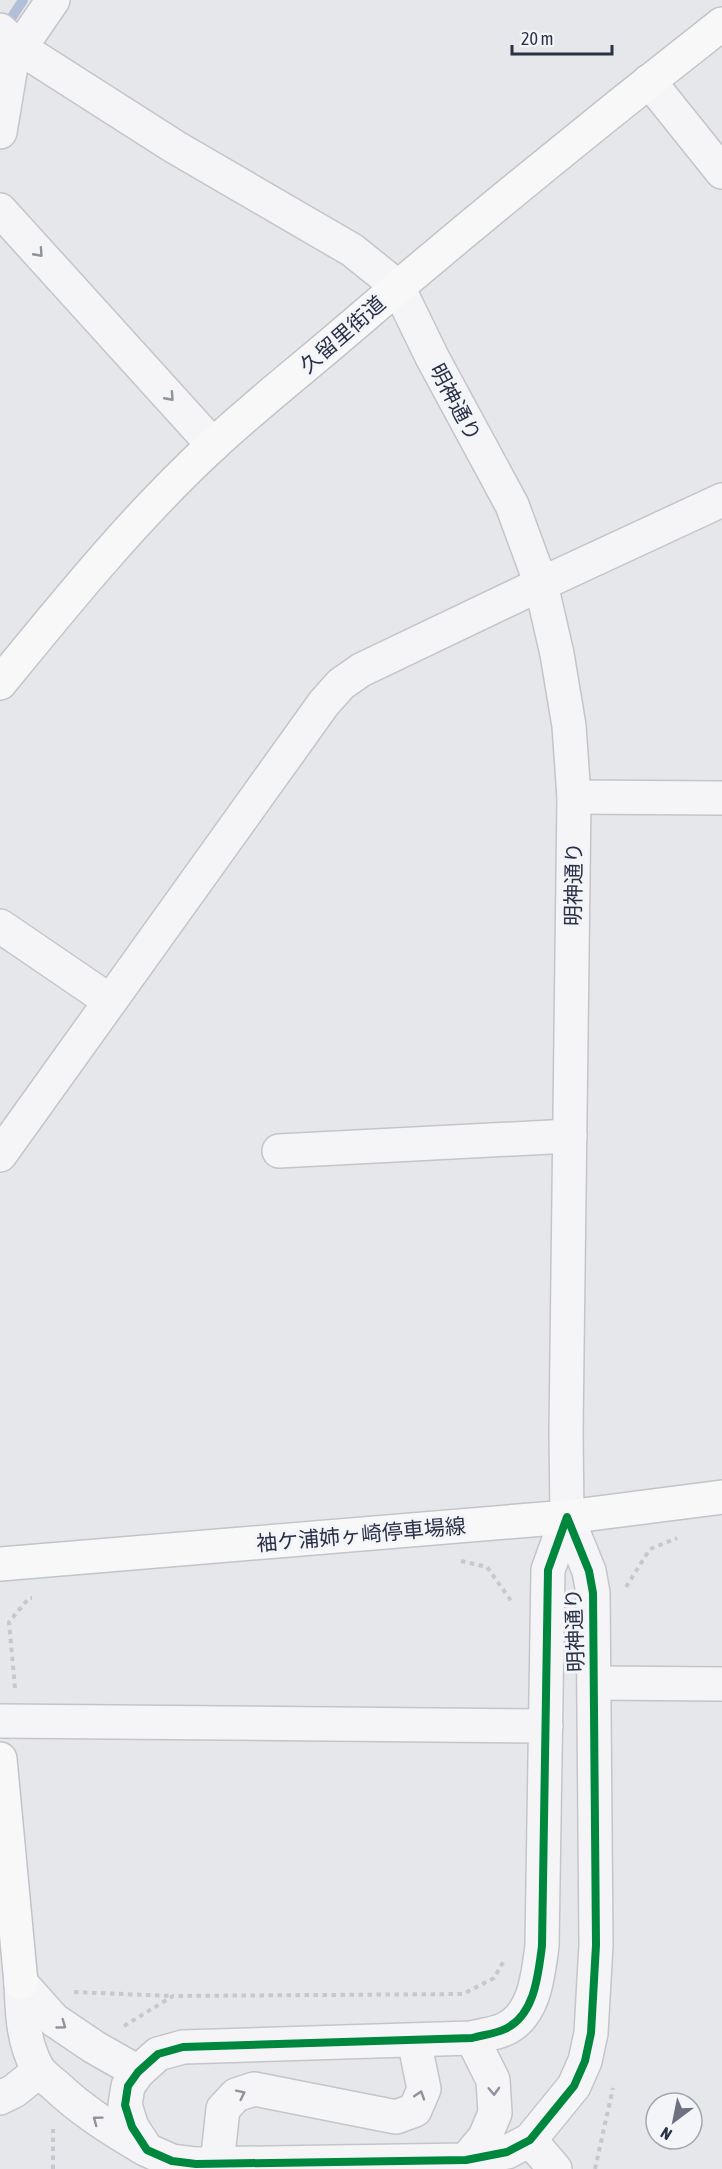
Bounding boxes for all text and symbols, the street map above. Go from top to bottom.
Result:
scale bar [512,18,612,56]
text: 20 m [521,28,553,49]
one-way arrow [32,246,43,257]
street label: 久留里街道 [295,291,389,377]
street label: 明神通り [426,359,486,445]
one-way arrow [163,391,174,401]
street label: 明神通り [560,842,586,926]
street label: 袖ケ浦姉ヶ崎停車場線 [255,1513,467,1555]
street label: 明神通り [561,1588,587,1672]
one-way arrow [55,2018,66,2029]
one-way arrow [487,2087,500,2096]
one-way arrow [235,2090,246,2102]
one-way arrow [413,2091,425,2101]
north arrow [644,2091,704,2151]
one-way arrow [93,2116,104,2127]
text: N [657,2124,675,2144]

